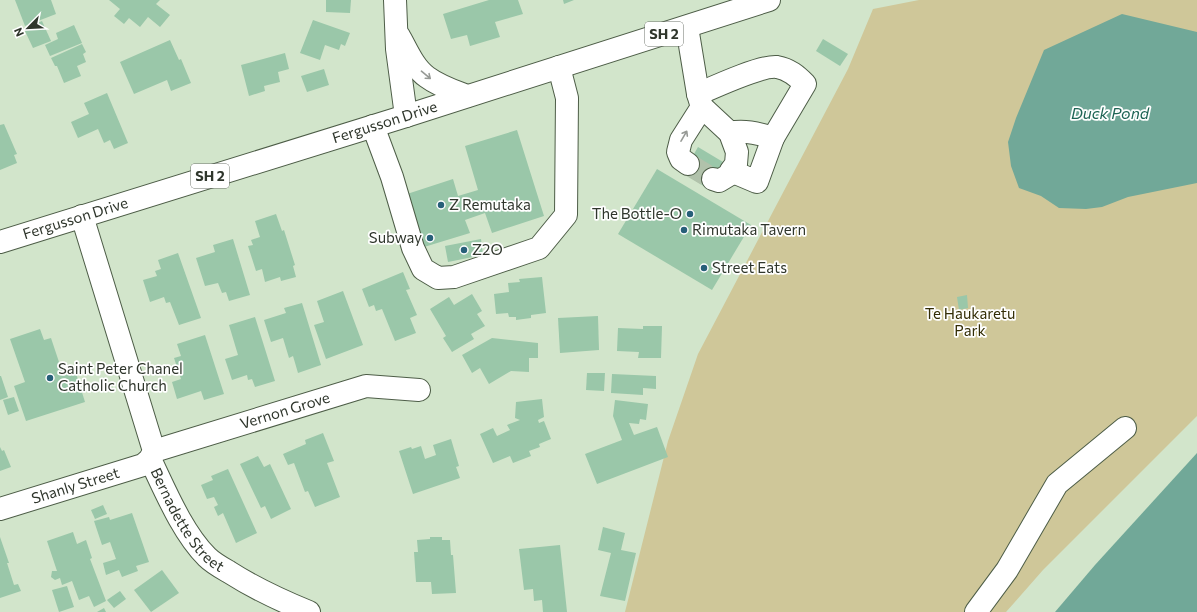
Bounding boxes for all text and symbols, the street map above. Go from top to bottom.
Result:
north arrow [8,8,48,48]
road number: SH 2 [645,22,683,46]
text: N [11,26,26,39]
one-way arrow [420,71,431,80]
street label: Fergusson Drive [330,97,439,146]
water label: Duck Pond [1071,103,1150,122]
one-way arrow [681,130,689,142]
road number: SH 2 [191,164,229,188]
street label: Fergusson Drive [20,193,130,242]
place label: Z Remutaka [449,195,531,213]
marker: Z Remutaka [436,200,446,210]
place label: The Bottle-O [592,204,682,222]
marker: The Bottle-O [685,209,695,219]
place label: Rimutaka Tavern [692,220,806,238]
marker: Rimutaka Tavern [679,225,689,235]
place label: Subway [369,228,422,246]
marker: Subway [425,233,435,243]
place label: Z2O [472,240,503,258]
marker: Z2O [459,245,469,255]
place label: Street Eats [712,258,787,276]
marker: Street Eats [699,263,709,273]
park label: Te Haukaretu Park [925,304,1015,339]
place label: Saint Peter Chanel Catholic Church [58,359,183,394]
marker: Saint Peter Chanel Catholic Church [45,373,55,383]
street label: Vernon Grove [238,388,332,432]
street label: Shanly Street [29,463,121,507]
street label: Bernadette Street [147,465,228,575]

